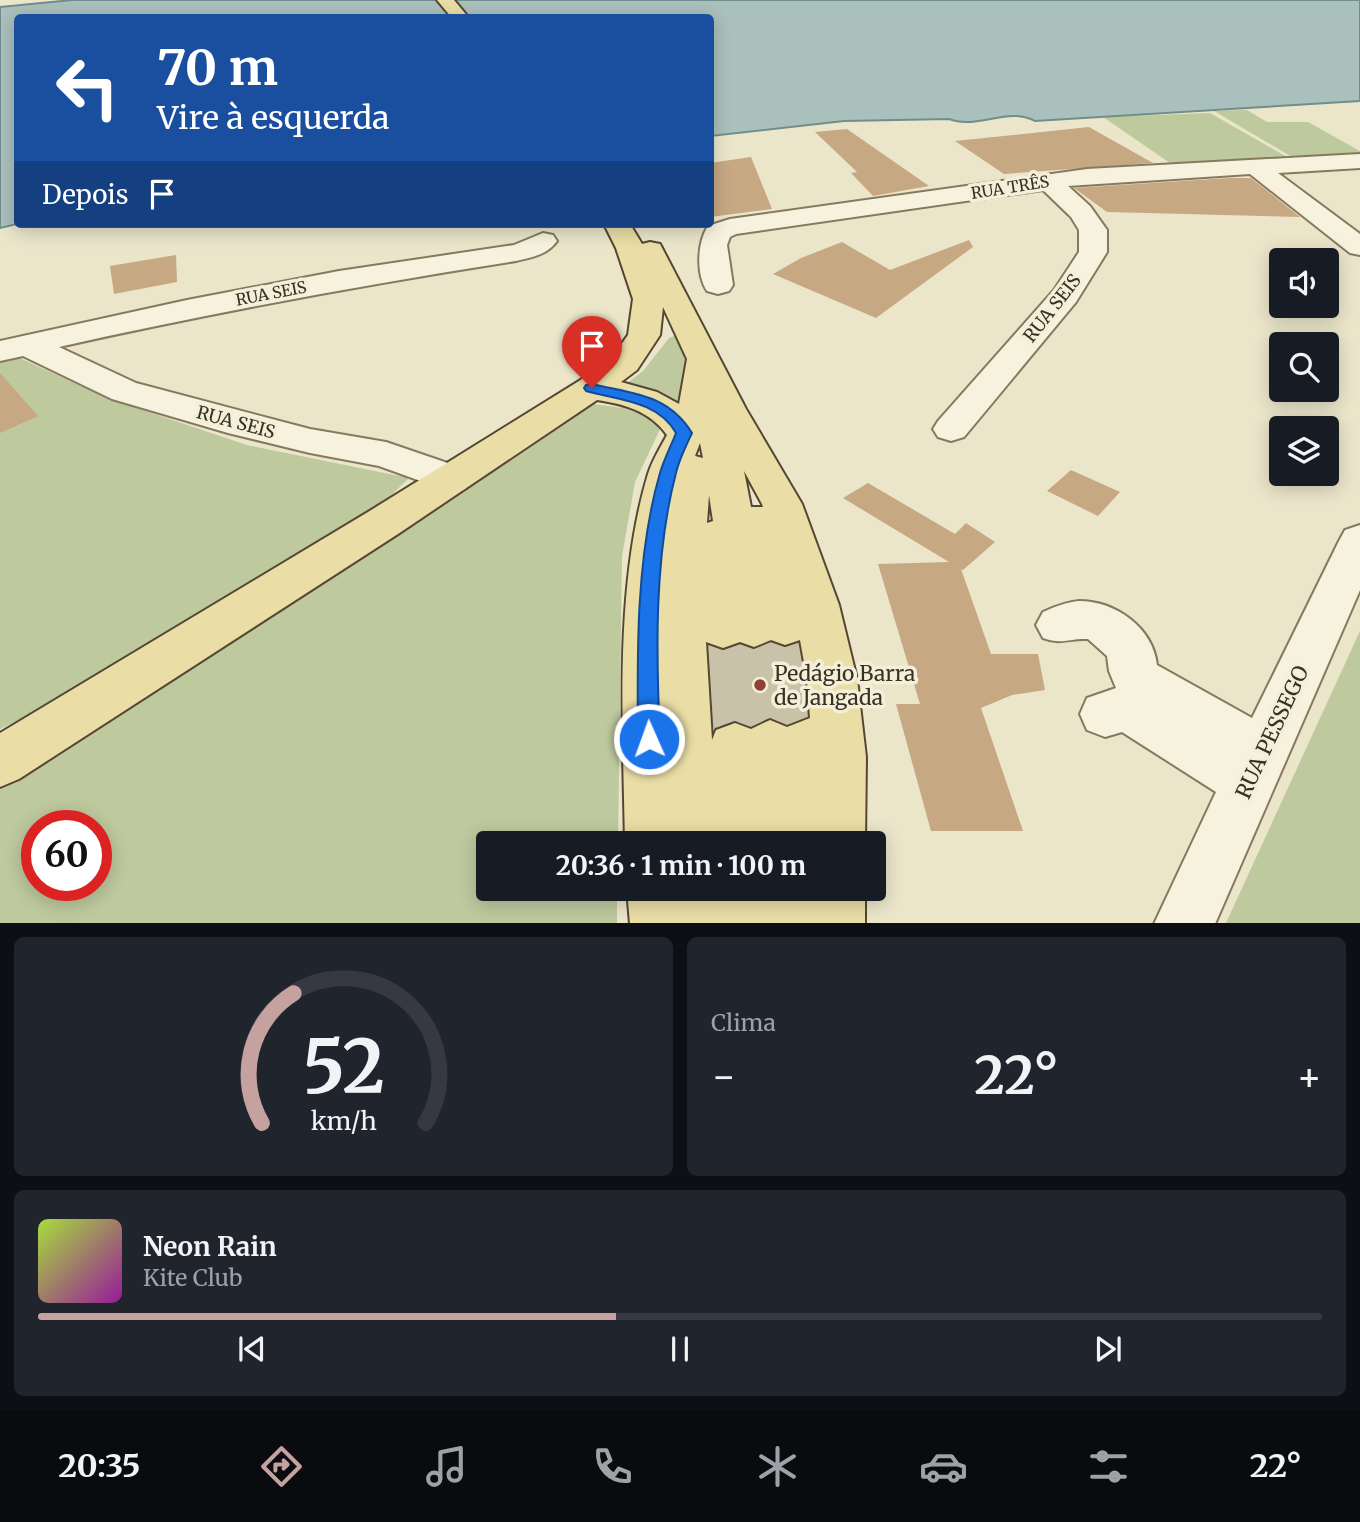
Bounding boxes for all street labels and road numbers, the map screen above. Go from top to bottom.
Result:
street label: RUA TRÊS [969,171,1051,203]
street label: RUA SEIS [1018,269,1086,347]
street label: RUA SEIS [234,276,308,310]
street label: RUA SEIS [194,400,278,444]
street label: RUA PESSEGO [1229,661,1315,803]

